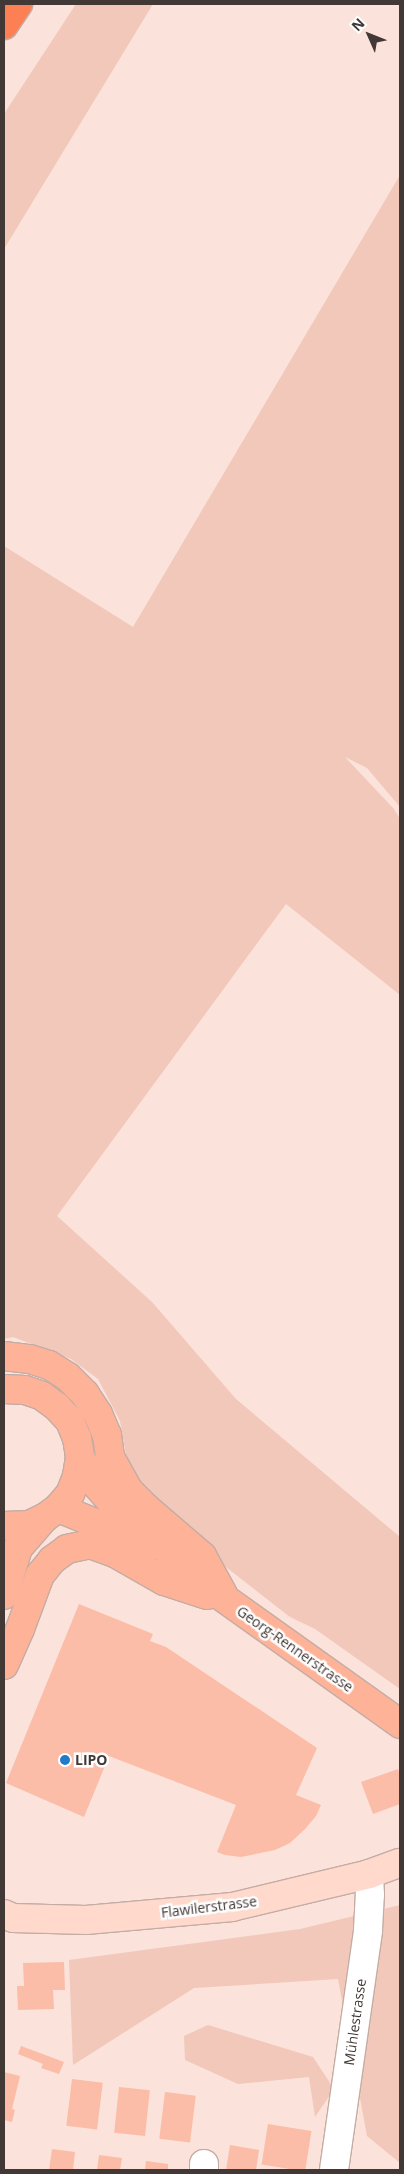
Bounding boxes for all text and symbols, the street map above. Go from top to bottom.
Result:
north arrow [344,10,394,60]
text: N [347,14,369,35]
street label: Georg-Rennerstrasse [234,1603,356,1695]
place label: LIPO [75,1752,107,1768]
marker: LIPO [59,1754,71,1766]
street label: Flawilerstrasse [160,1893,258,1921]
street label: Mühlestrasse [341,1977,369,2067]

